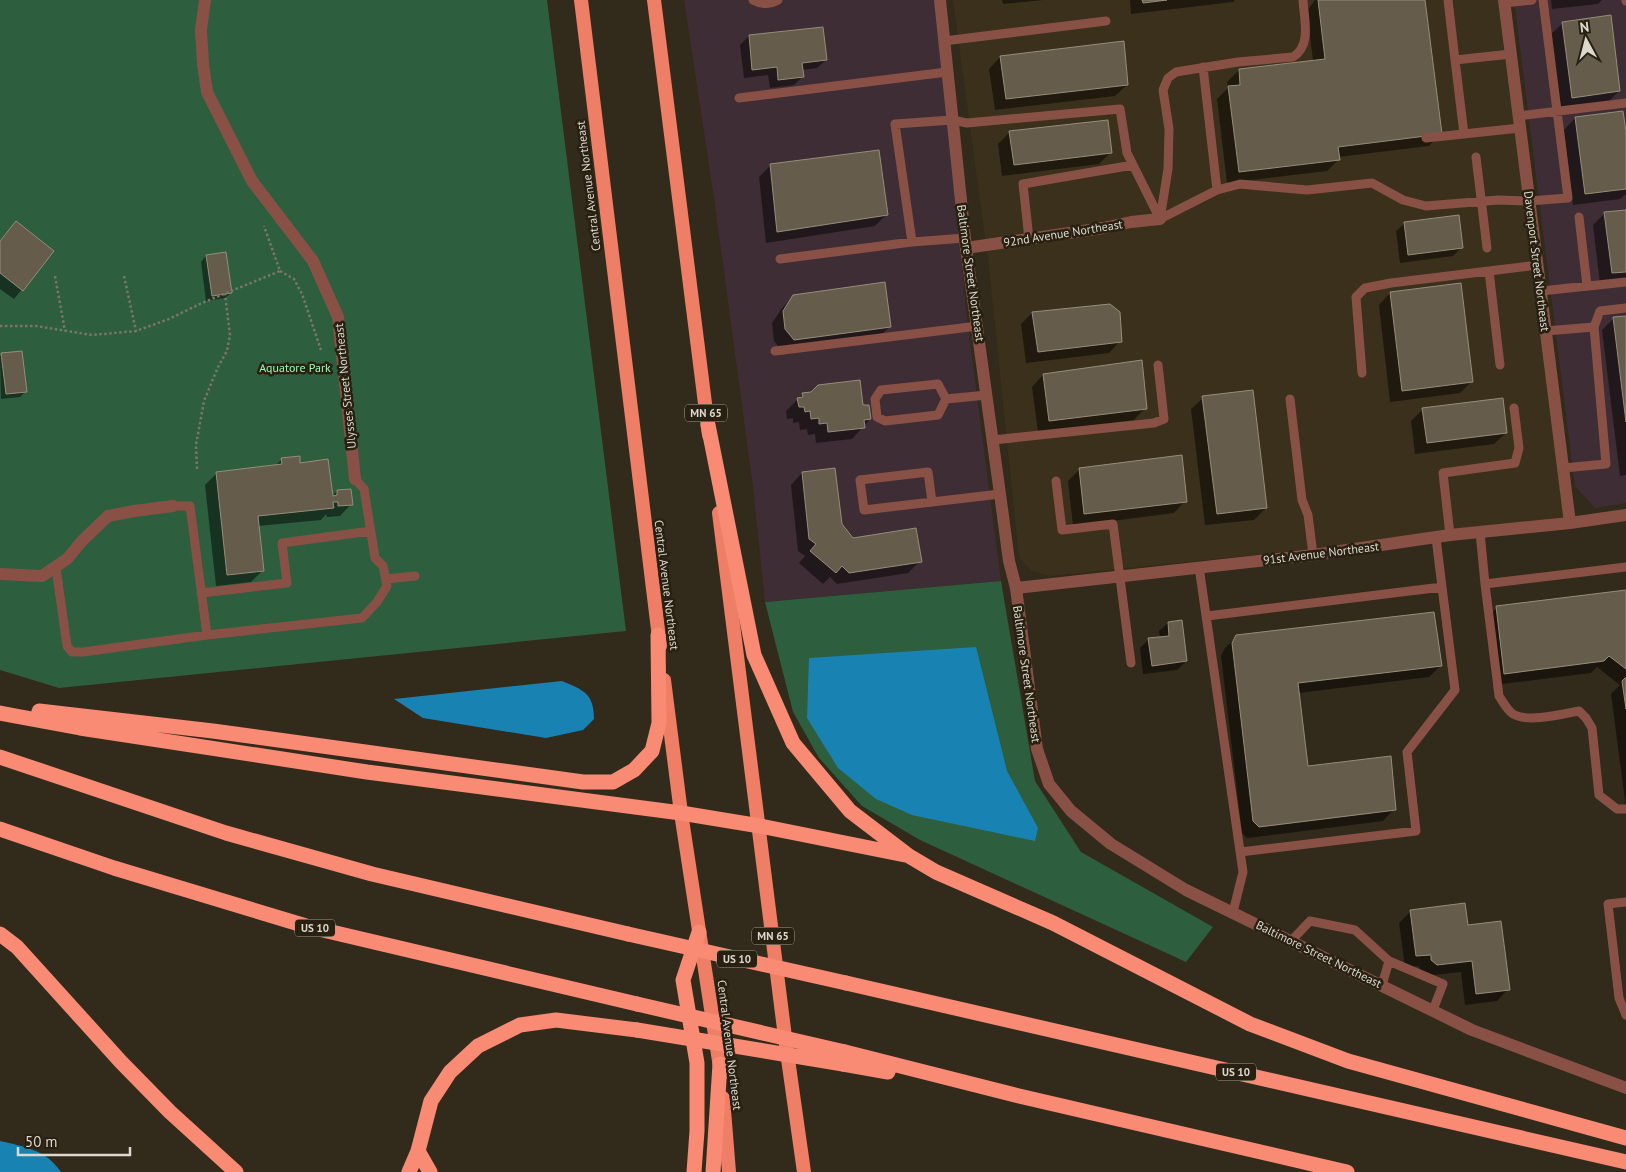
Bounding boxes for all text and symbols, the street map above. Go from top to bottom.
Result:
north arrow [1561,15,1611,65]
text: N [1579,18,1590,37]
street label: Central Avenue Northeast [573,120,603,252]
street label: Davenport Street Northeast [1521,190,1553,332]
street label: Baltimore Street Northeast [954,204,988,342]
street label: 92nd Avenue Northeast [1002,216,1124,250]
street label: Ulysses Street Northeast [331,323,359,449]
park label: Aquatore Park [259,360,331,375]
road number: MN 65 [685,404,727,422]
street label: Central Avenue Northeast [652,519,682,651]
street label: 91st Avenue Northeast [1262,538,1380,568]
street label: Baltimore Street Northeast [1010,605,1044,743]
street label: Baltimore Street Northeast [1254,917,1384,991]
road number: US 10 [295,920,335,936]
road number: MN 65 [752,928,794,944]
road number: US 10 [717,951,757,968]
street label: Central Avenue Northeast [715,979,745,1111]
road number: US 10 [1216,1064,1256,1080]
scale bar [18,1124,130,1156]
text: 50 m [25,1132,58,1151]

